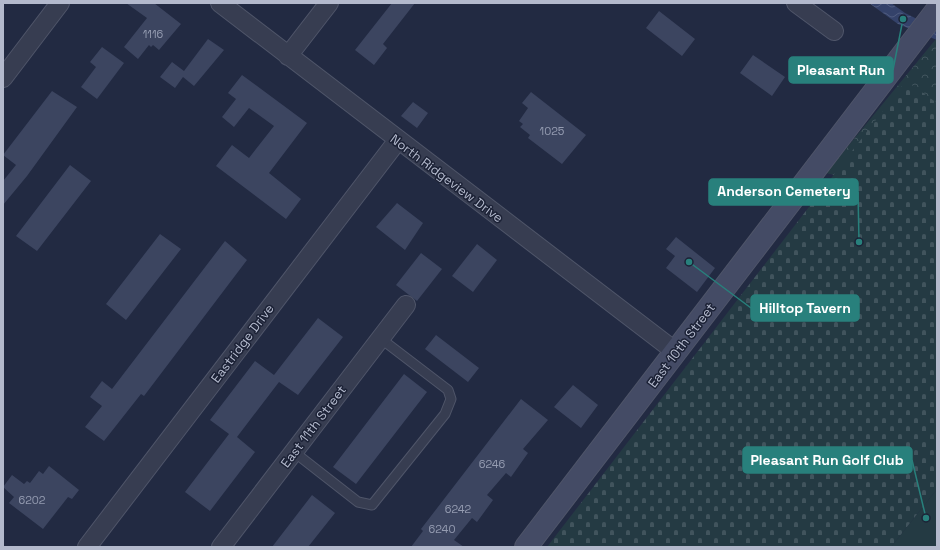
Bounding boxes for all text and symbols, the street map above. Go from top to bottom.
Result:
house number: 1116 [143,27,164,41]
callout: Pleasant Run [789,57,893,83]
text: Pleasant Run [797,61,885,79]
house number: 1025 [540,124,565,138]
street label: North Ridgeview Drive [387,130,507,226]
callout: Anderson Cemetery [709,179,858,205]
text: Anderson Cemetery [717,182,851,200]
callout: Hilltop Tavern [751,295,859,321]
text: Hilltop Tavern [759,299,851,317]
street label: Eastridge Drive [207,300,278,386]
street label: East 10th Street [644,300,719,391]
street label: East 11th Street [277,382,350,471]
callout: Pleasant Run Golf Club [743,447,912,473]
text: Pleasant Run Golf Club [750,451,904,469]
house number: 6246 [479,457,506,471]
house number: 6202 [18,493,46,507]
house number: 6242 [445,502,472,516]
house number: 6240 [429,522,455,536]

